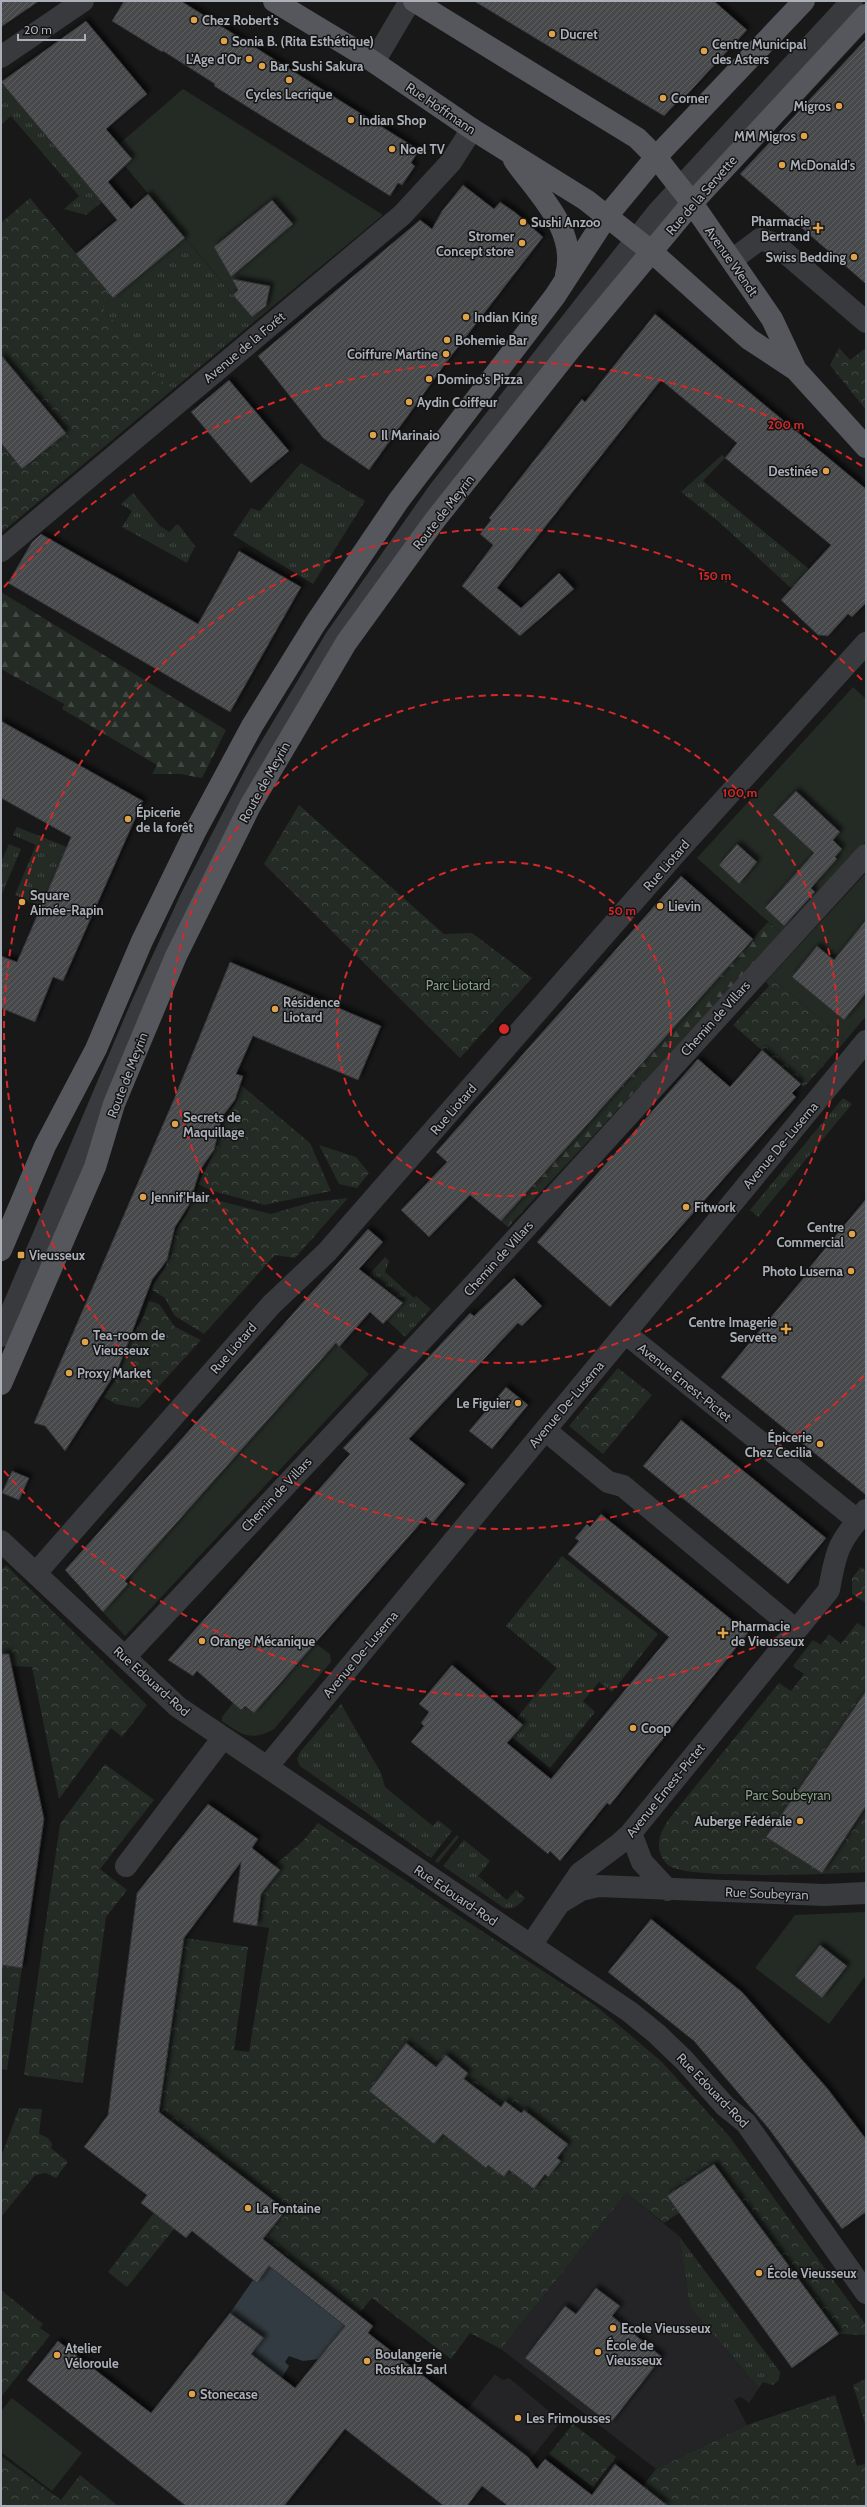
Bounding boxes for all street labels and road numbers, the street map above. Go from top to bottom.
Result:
street label: Rue Hoffmann [403,79,479,137]
street label: Rue de la Servette [662,152,740,238]
street label: Avenue Wendt [702,223,762,299]
street label: Avenue de la Forêt [200,308,289,386]
street label: Route de Meyrin [409,472,477,552]
street label: Route de Meyrin [235,739,293,825]
street label: Rue Liotard [640,836,692,894]
street label: Chemin de Villars [677,977,753,1059]
street label: Route de Meyrin [103,1030,151,1120]
street label: Rue Liotard [427,1080,479,1138]
street label: Avenue De-Luserna [739,1098,822,1192]
street label: Chemin de Villars [460,1217,536,1299]
street label: Rue Liotard [207,1319,259,1377]
street label: Avenue Ernest-Pictet [635,1339,736,1425]
street label: Avenue De-Luserna [525,1357,608,1451]
street label: Chemin de Villars [237,1453,315,1535]
street label: Avenue De-Luserna [319,1607,402,1701]
street label: Rue Edouard-Rod [111,1643,193,1719]
street label: Avenue Ernest-Pictet [622,1739,708,1840]
street label: Rue Edouard-Rod [411,1861,501,1929]
street label: Rue Soubeyran [725,1884,809,1902]
street label: Rue Edouard-Rod [674,2050,752,2130]

